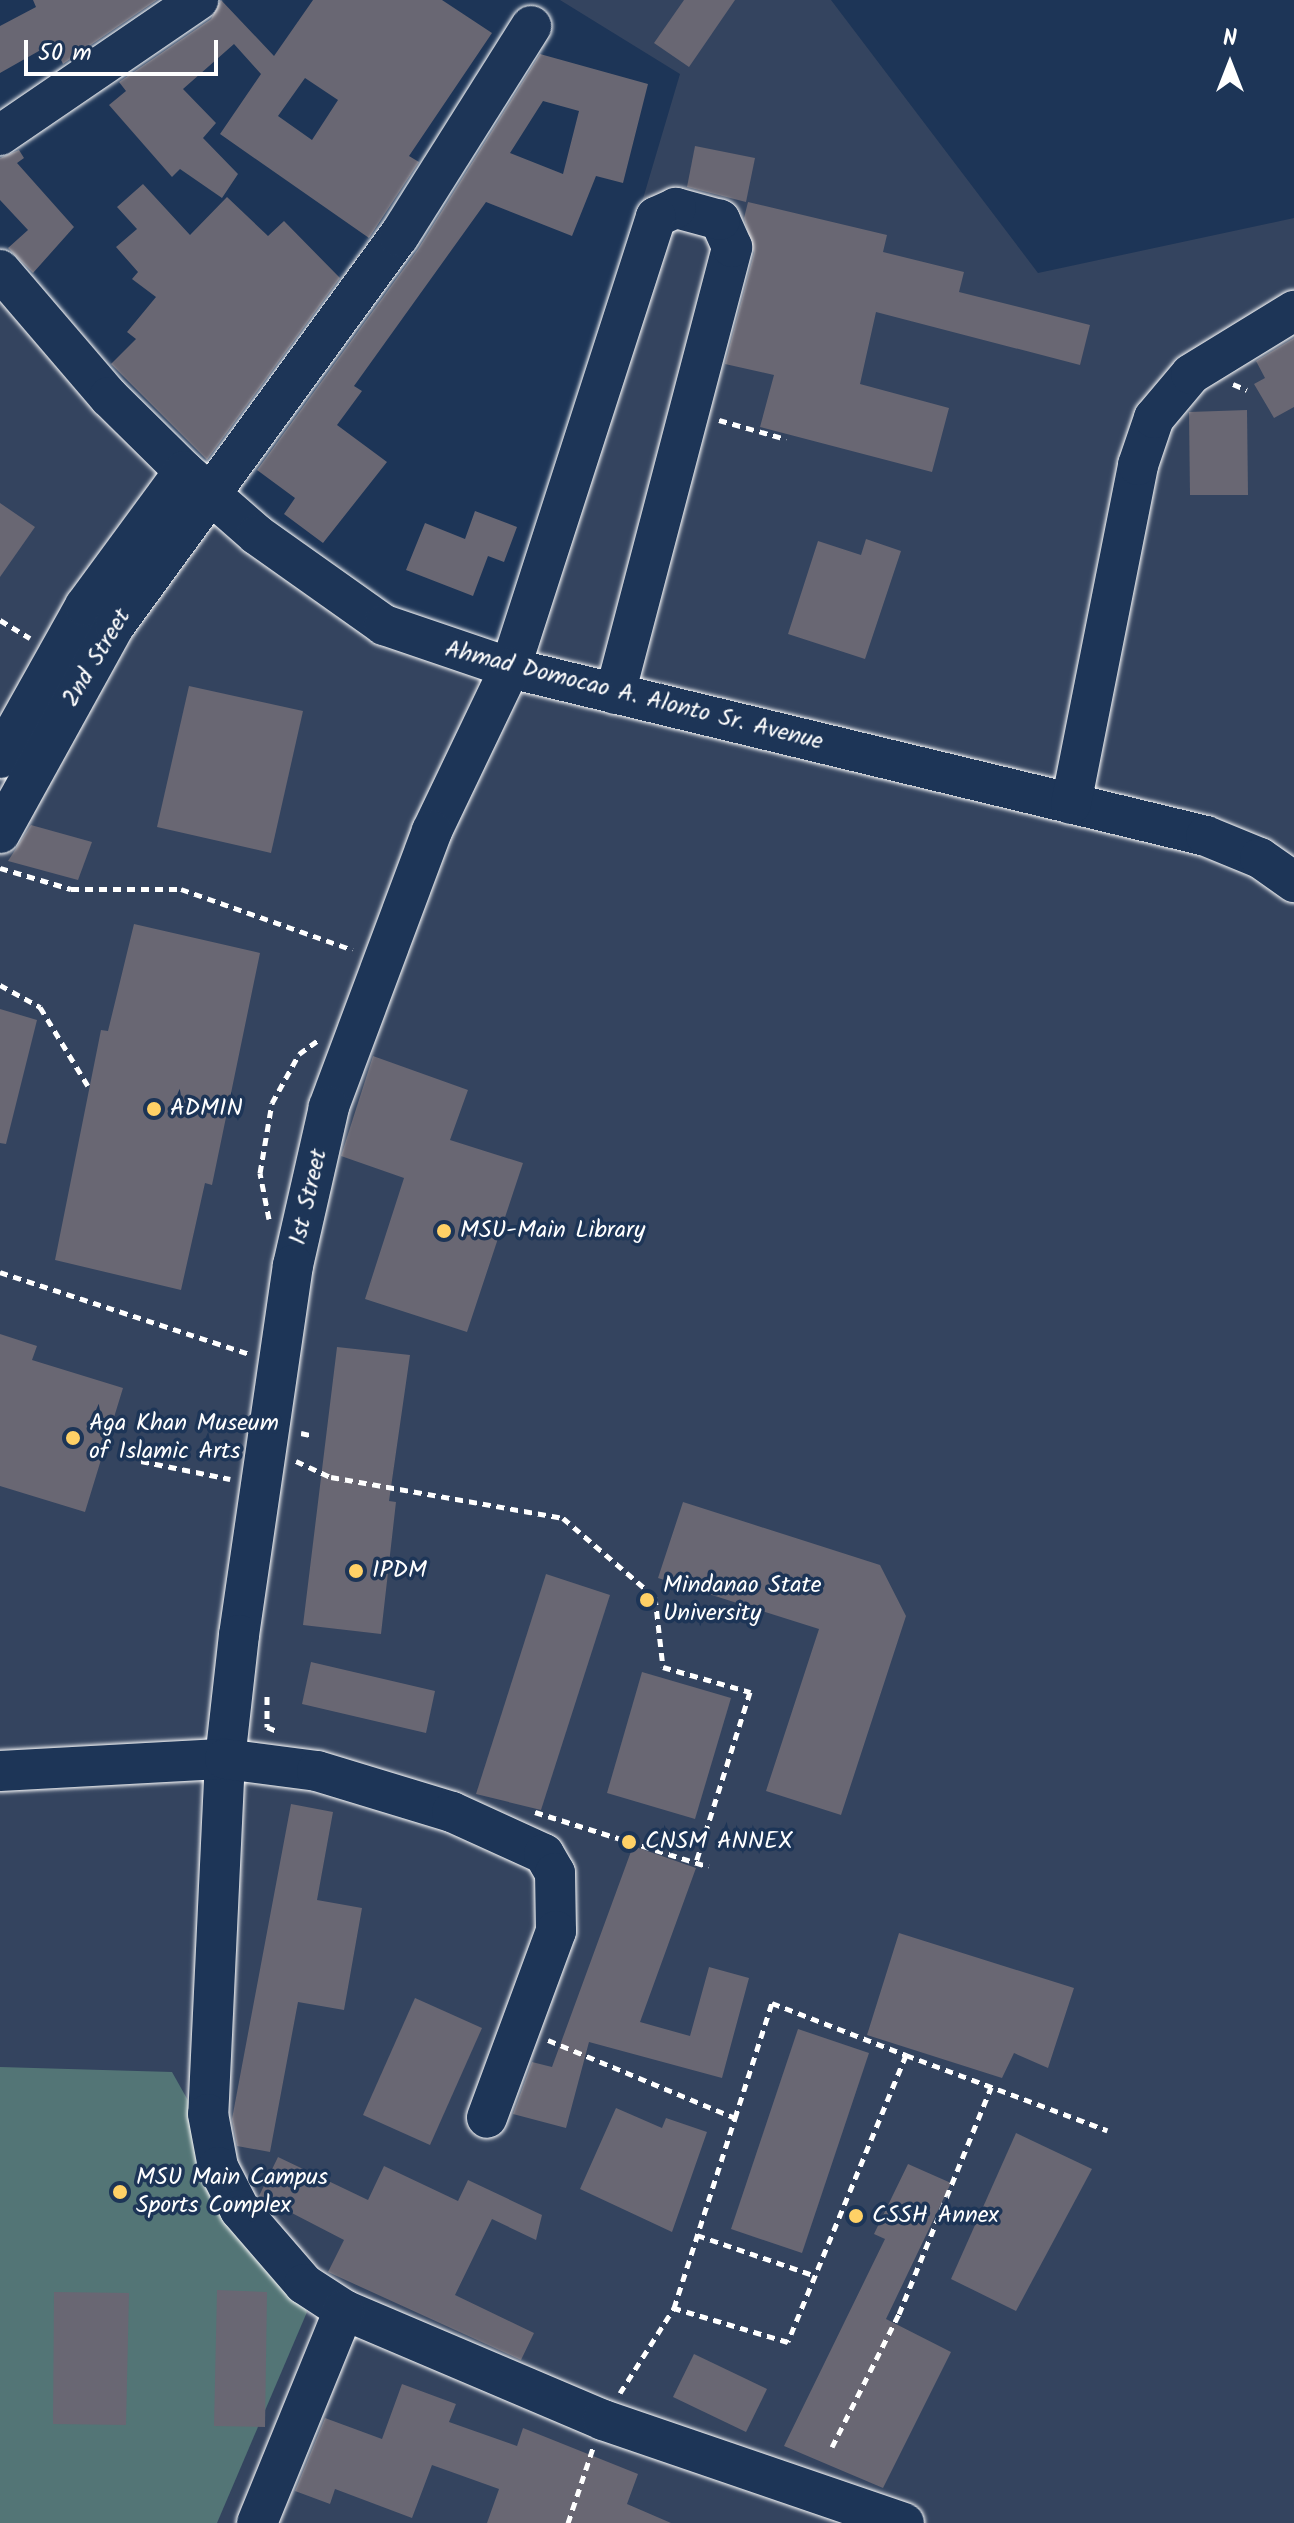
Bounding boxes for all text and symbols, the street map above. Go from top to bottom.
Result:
text: N [1223,22,1237,57]
scale bar [28,24,222,74]
north arrow [1190,24,1270,104]
text: 50 m [38,34,92,73]
street label: 2nd Street [57,604,137,712]
street label: Ahmad Domocao A. Alonto Sr. Avenue [442,635,826,757]
place label: ADMIN [170,1095,243,1123]
marker: ADMIN [145,1100,163,1118]
street label: 1st Street [284,1146,334,1248]
place label: MSU-Main Library [460,1217,645,1245]
marker: MSU-Main Library [435,1222,453,1240]
place label: Aga Khan Museum of Islamic Arts [89,1410,279,1466]
marker: Aga Khan Museum of Islamic Arts [64,1429,82,1447]
place label: IPDM [372,1557,427,1585]
marker: IPDM [347,1562,365,1580]
place label: Mindanao State University [663,1572,822,1628]
marker: Mindanao State University [638,1591,656,1609]
place label: CNSM ANNEX [645,1828,793,1856]
marker: CNSM ANNEX [620,1833,638,1851]
place label: MSU Main Campus Sports Complex [136,2164,328,2220]
marker: MSU Main Campus Sports Complex [111,2183,129,2201]
place label: CSSH Annex [872,2202,999,2230]
marker: CSSH Annex [847,2207,865,2225]

